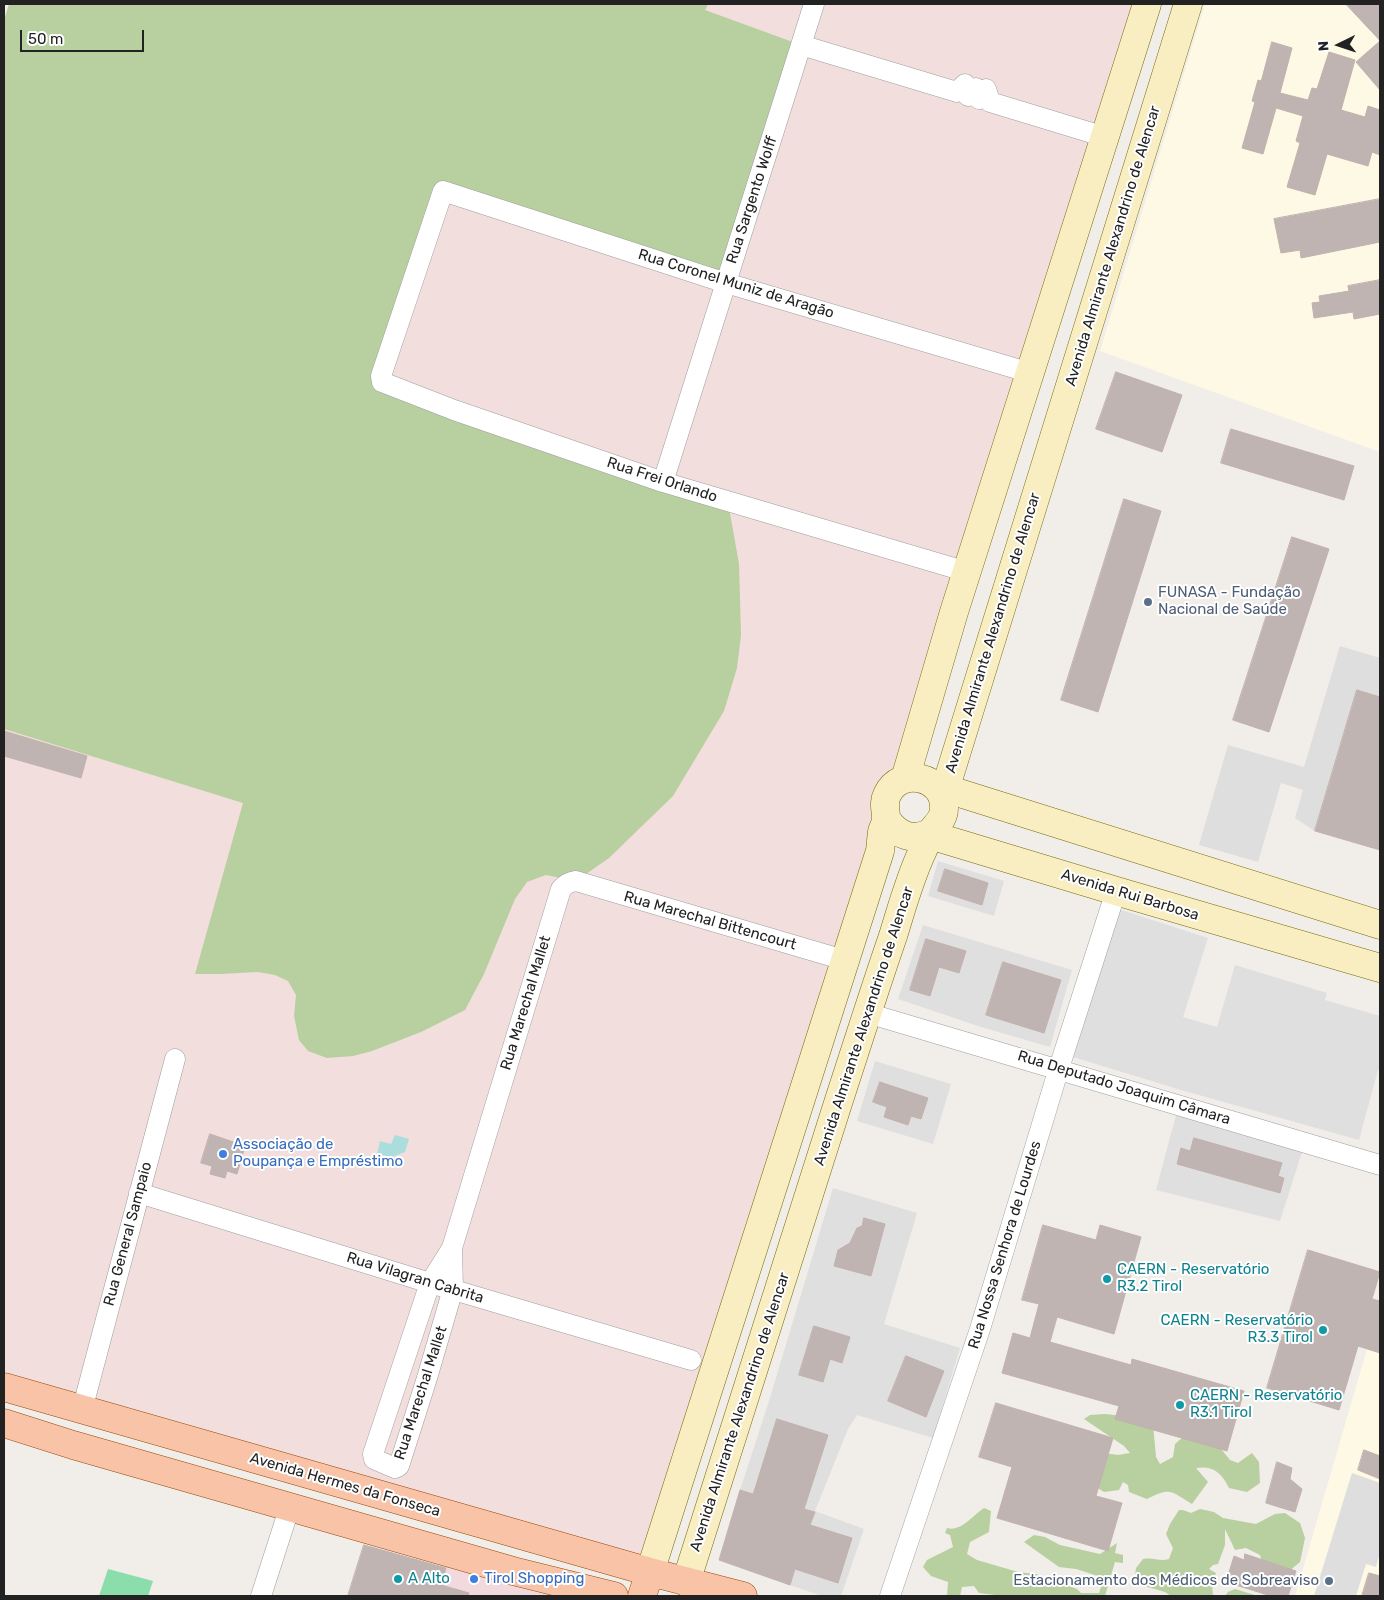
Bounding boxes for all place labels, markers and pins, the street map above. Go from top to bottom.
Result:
place label: FUNASA - Fundação Nacional de Saúde [1158,584,1301,619]
marker: FUNASA - Fundação Nacional de Saúde [1142,596,1154,608]
place label: Associação de Poupança e Empréstimo [233,1136,403,1171]
marker: Associação de Poupança e Empréstimo [217,1148,229,1160]
place label: CAERN - Reservatório R3.2 Tirol [1117,1261,1269,1296]
marker: CAERN - Reservatório R3.2 Tirol [1101,1273,1113,1285]
place label: CAERN - Reservatório R3.3 Tirol [1161,1312,1313,1347]
marker: CAERN - Reservatório R3.3 Tirol [1317,1324,1329,1336]
place label: CAERN - Reservatório R3.1 Tirol [1190,1387,1342,1422]
marker: CAERN - Reservatório R3.1 Tirol [1174,1399,1186,1411]
place label: A Alto [408,1570,450,1588]
place label: Tirol Shopping [484,1570,584,1588]
place label: Estacionamento dos Médicos de Sobreaviso [1013,1572,1319,1590]
marker: A Alto [392,1573,404,1585]
marker: Tirol Shopping [468,1573,480,1585]
marker: Estacionamento dos Médicos de Sobreaviso [1323,1575,1335,1587]

